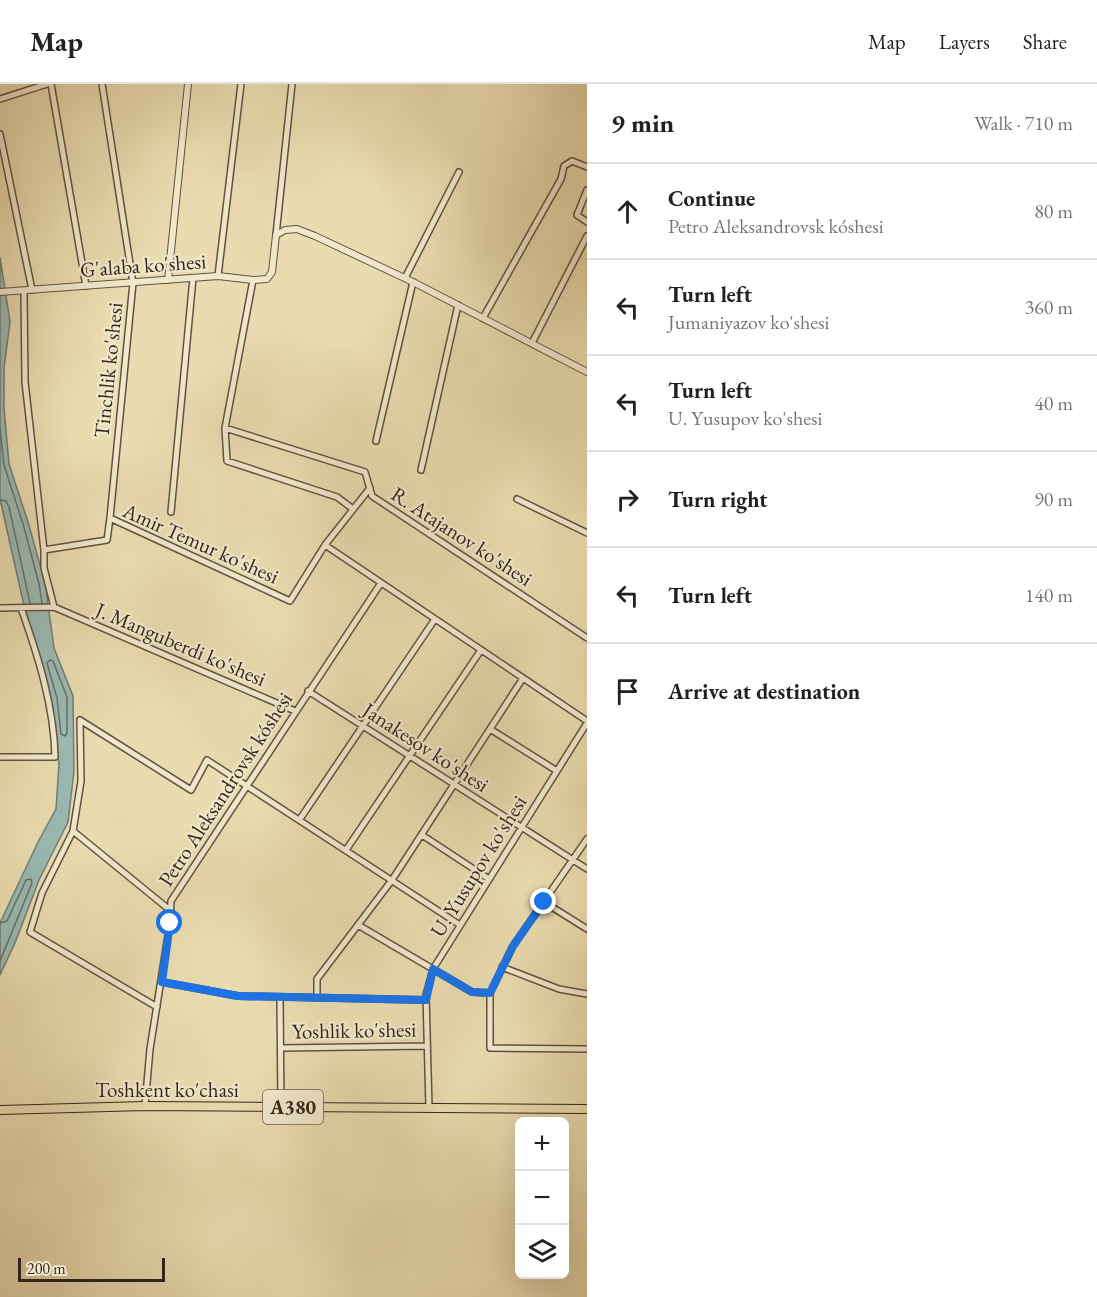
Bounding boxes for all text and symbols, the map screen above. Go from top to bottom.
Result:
text: Map [30,23,83,59]
text: Map [868,28,906,55]
text: Layers [939,28,990,55]
text: Share [1023,28,1067,55]
text: 9 min [611,106,674,140]
text: Walk · 710 m [974,110,1073,136]
text: Continue [668,184,755,213]
icon: ahead [611,195,644,228]
text: 80 m [1034,198,1073,224]
text: Petro Aleksandrovsk kóshesi [668,213,884,239]
street label: G'alaba ko'shesi [79,247,207,283]
text: Turn left [668,280,752,309]
icon: left [611,291,644,324]
text: 360 m [1025,294,1073,320]
street label: Tinchlik ko'shesi [87,301,129,439]
text: Jumaniyazov ko'shesi [668,309,829,335]
text: Turn left [668,376,752,405]
icon: left [611,387,644,420]
text: 40 m [1034,390,1073,416]
text: U. Yusupov ko'shesi [668,405,822,431]
street label: R. Atajanov ko'shesi [386,480,538,592]
icon: right [611,483,644,516]
text: Turn right [668,485,767,514]
text: 90 m [1034,486,1073,512]
street label: Amir Temur ko'shesi [118,496,283,590]
icon: left [611,579,644,612]
text: Turn left [668,581,752,610]
text: 140 m [1025,582,1073,608]
street label: J. Manguberdi ko'shesi [90,595,270,692]
icon: arrive [611,675,644,708]
text: Arrive at destination [668,677,860,706]
street label: Petro Aleksandrovsk kóshesi [152,687,298,891]
street label: Janakesov ko'shesi [356,695,494,798]
street label: U. Yusupov ko'shesi [424,790,532,942]
route end [530,888,556,914]
route start [156,909,182,935]
street label: Yoshlik ko'shesi [292,1015,416,1045]
street label: Toshkent ko'chasi [95,1076,239,1103]
road number: A380 [263,1090,323,1124]
map controls [515,1117,569,1279]
button: + [515,1117,569,1171]
button: − [515,1171,569,1225]
button: layers [515,1225,569,1279]
scale bar [18,1255,165,1282]
text: 200 m [27,1258,66,1279]

